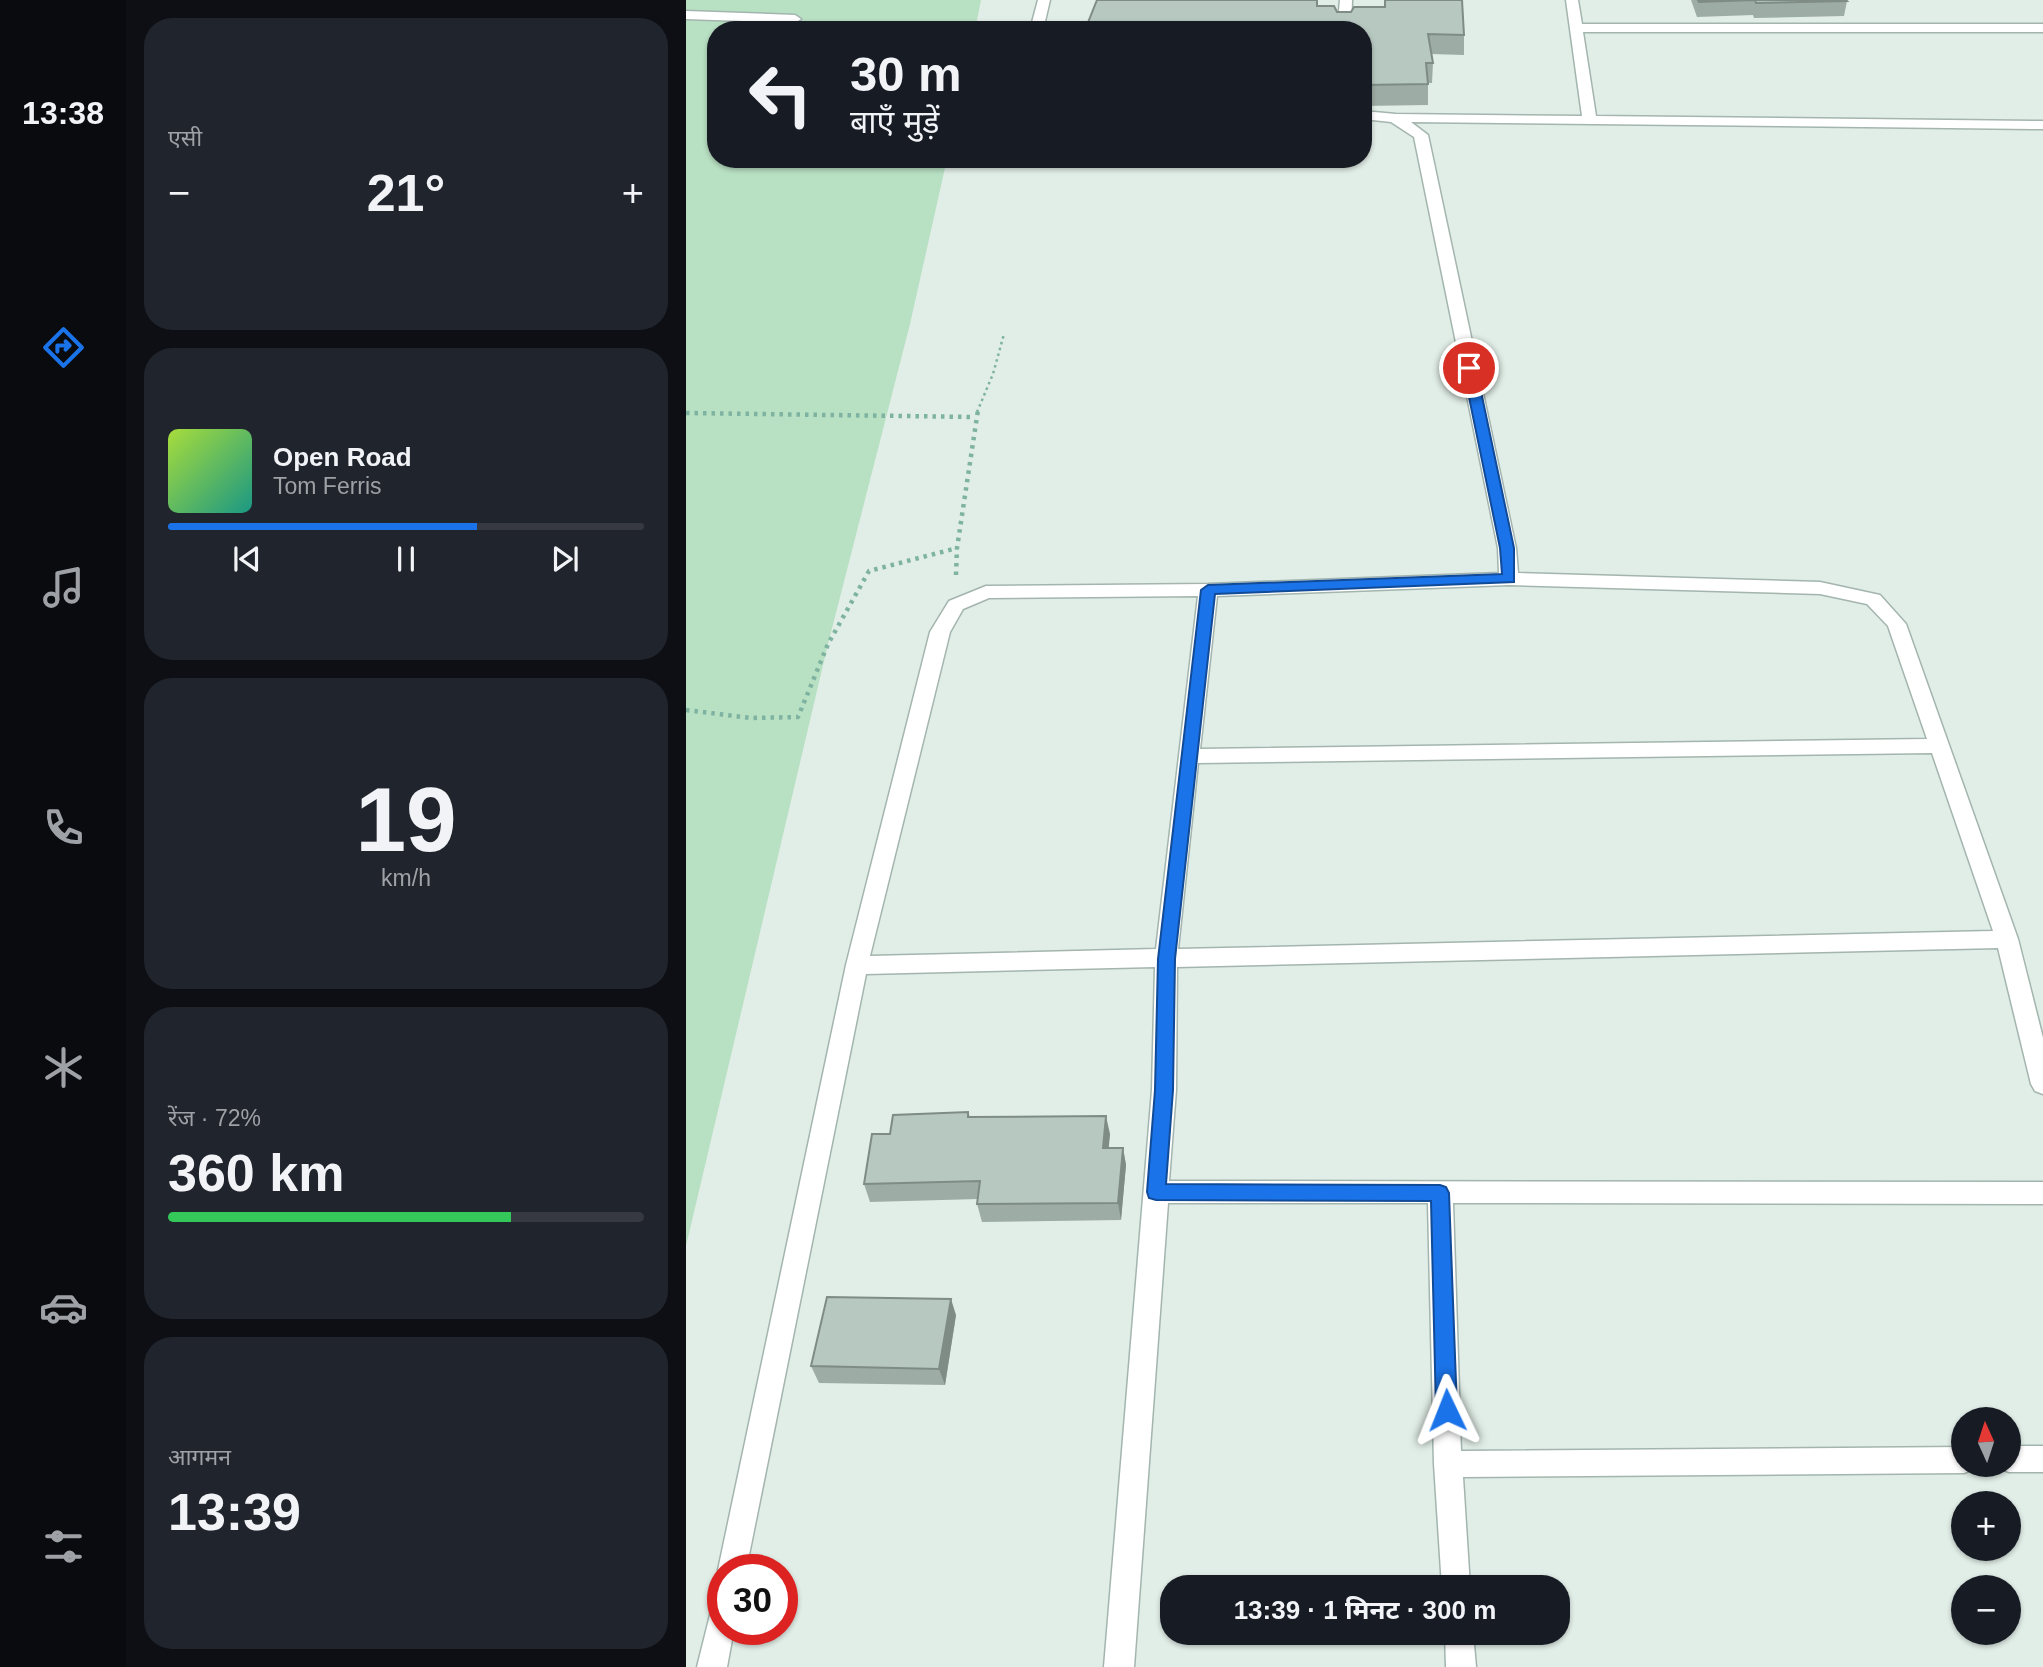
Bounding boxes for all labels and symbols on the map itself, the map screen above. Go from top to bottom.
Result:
pin [1439,338,1499,398]
position arrow [1410,1373,1484,1447]
north arrow [1951,1407,2021,1477]
speed limit sign: 30 [707,1554,798,1645]

